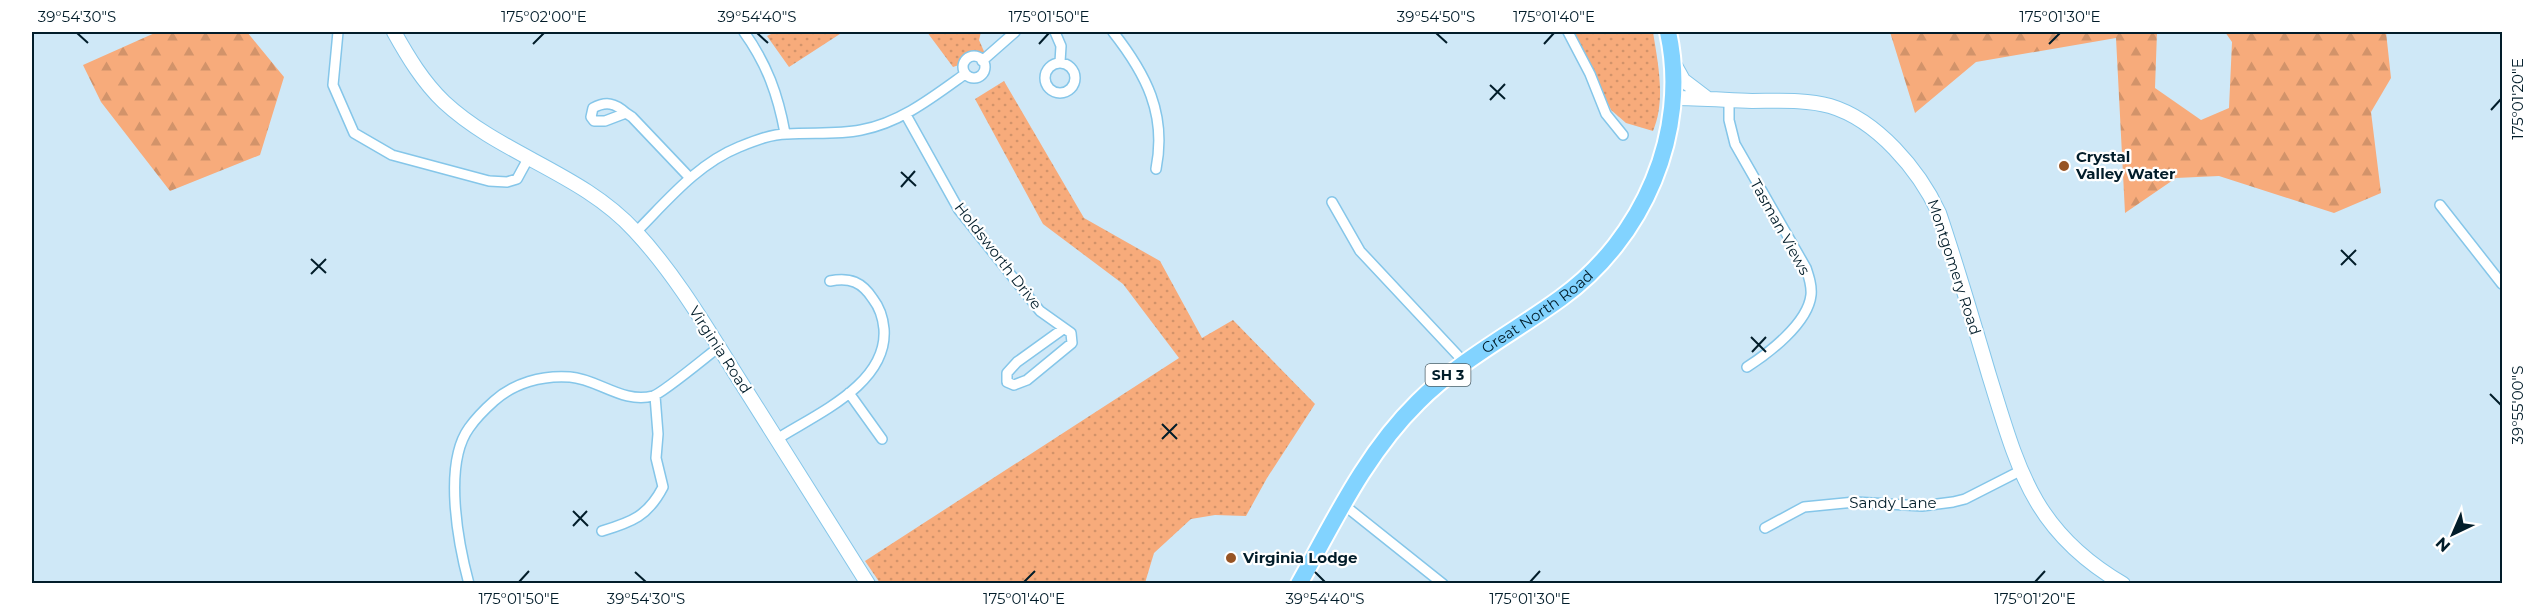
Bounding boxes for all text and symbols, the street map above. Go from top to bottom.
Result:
text: 39°54'30"S [38,7,116,26]
text: 175°02'00"E [501,7,587,26]
text: 39°54'40"S [717,7,797,26]
text: 175°01'50"E [1008,7,1090,26]
text: 39°54'50"S [1397,7,1475,26]
text: 175°01'40"E [1513,7,1595,26]
text: 175°01'30"E [2019,7,2101,26]
text: 175°01'20"E [2508,58,2527,140]
place label: Crystal Valley Water [2075,147,2176,183]
marker: Crystal Valley Water [2057,159,2071,173]
street label: Tasman Views [1746,175,1815,278]
street label: Montgomery Road [1924,197,1985,337]
street label: Holdsworth Drive [951,198,1046,313]
street label: Great North Road [1478,266,1597,358]
street label: Virginia Road [685,302,756,397]
road number: SH 3 [1426,364,1470,386]
text: 39°55'00"S [2508,366,2527,444]
street label: Sandy Lane [1849,493,1937,512]
north arrow [2423,504,2483,564]
text: N [2432,533,2454,556]
place label: Virginia Lodge [1242,548,1358,567]
marker: Virginia Lodge [1224,551,1238,565]
text: 175°01'50"E [478,589,560,608]
text: 39°54'30"S [607,589,685,608]
text: 175°01'40"E [983,589,1065,608]
text: 39°54'40"S [1285,589,1365,608]
text: 175°01'30"E [1489,589,1571,608]
text: 175°01'20"E [1994,589,2076,608]

